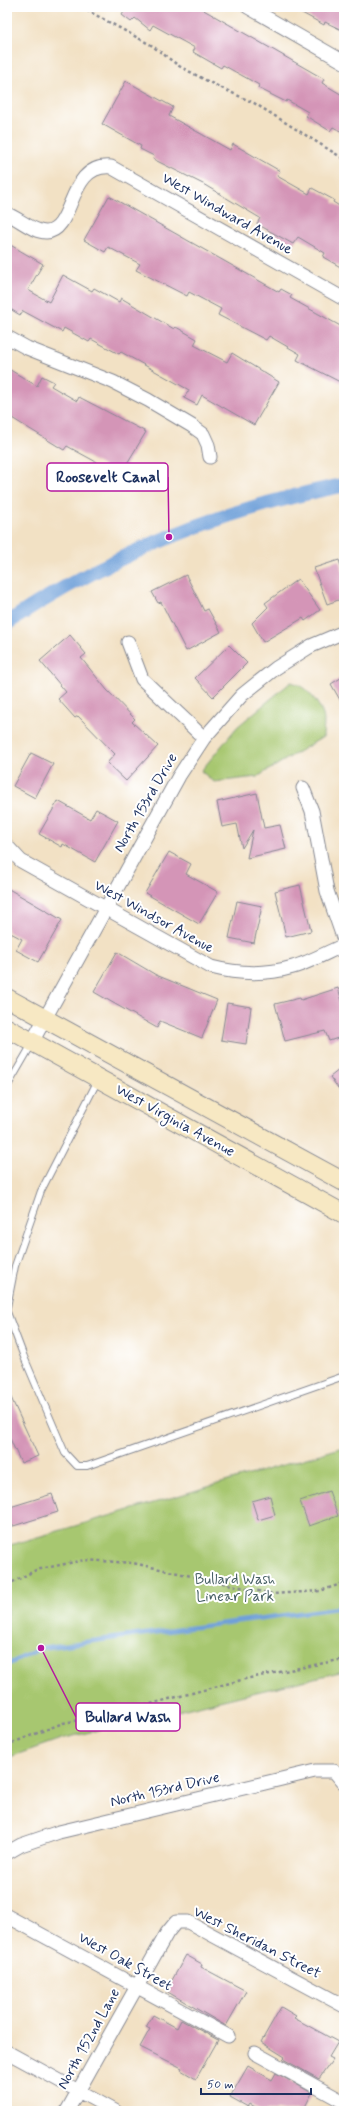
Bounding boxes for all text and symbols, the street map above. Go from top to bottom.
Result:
street label: West Windward Avenue [158,168,296,260]
callout: Roosevelt Canal [47,463,168,491]
text: Roosevelt Canal [56,467,160,488]
street label: North 153rd Drive [109,750,183,856]
street label: West Windsor Avenue [90,876,218,958]
street label: West Virginia Avenue [111,1080,238,1163]
park label: Bullard Wash Linear Park [195,1570,275,1607]
callout: Bullard Wash [76,1703,180,1731]
text: Bullard Wash [85,1707,171,1728]
street label: North 153rd Drive [108,1768,222,1812]
street label: West Sheridan Street [190,1902,324,1984]
street label: West Oak Street [75,1928,176,1996]
street label: North 152nd Lane [53,1985,125,2093]
scale bar [201,2070,311,2096]
text: 50 m [207,2077,234,2093]

